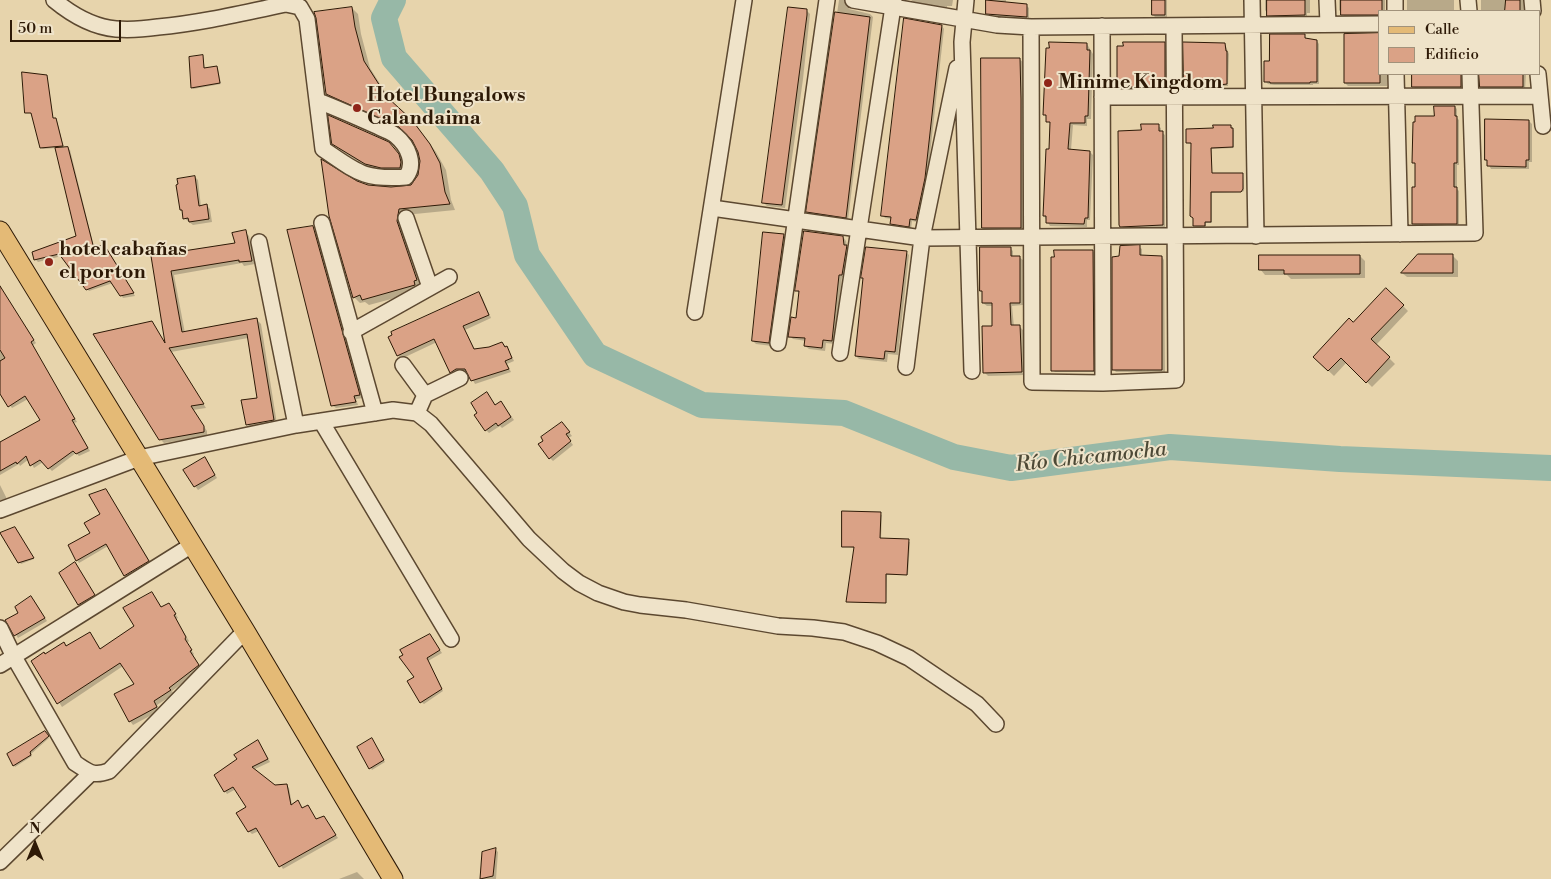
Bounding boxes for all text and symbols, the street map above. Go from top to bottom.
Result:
scale bar [12,10,124,42]
legend [1378,10,1541,75]
text: 50 m [18,19,52,38]
text: Calle [1425,20,1459,39]
text: Edificio [1425,45,1479,64]
place label: Minime Kingdom [1058,71,1222,95]
marker: Minime Kingdom [1042,77,1054,89]
place label: Hotel Bungalows Calandaima [367,84,525,131]
marker: Hotel Bungalows Calandaima [351,102,363,114]
place label: hotel cabañas el porton [59,238,187,285]
marker: hotel cabañas el porton [43,256,55,268]
water label: Río Chicamocha [1014,438,1168,478]
north arrow [10,819,60,869]
text: N [29,820,41,838]

